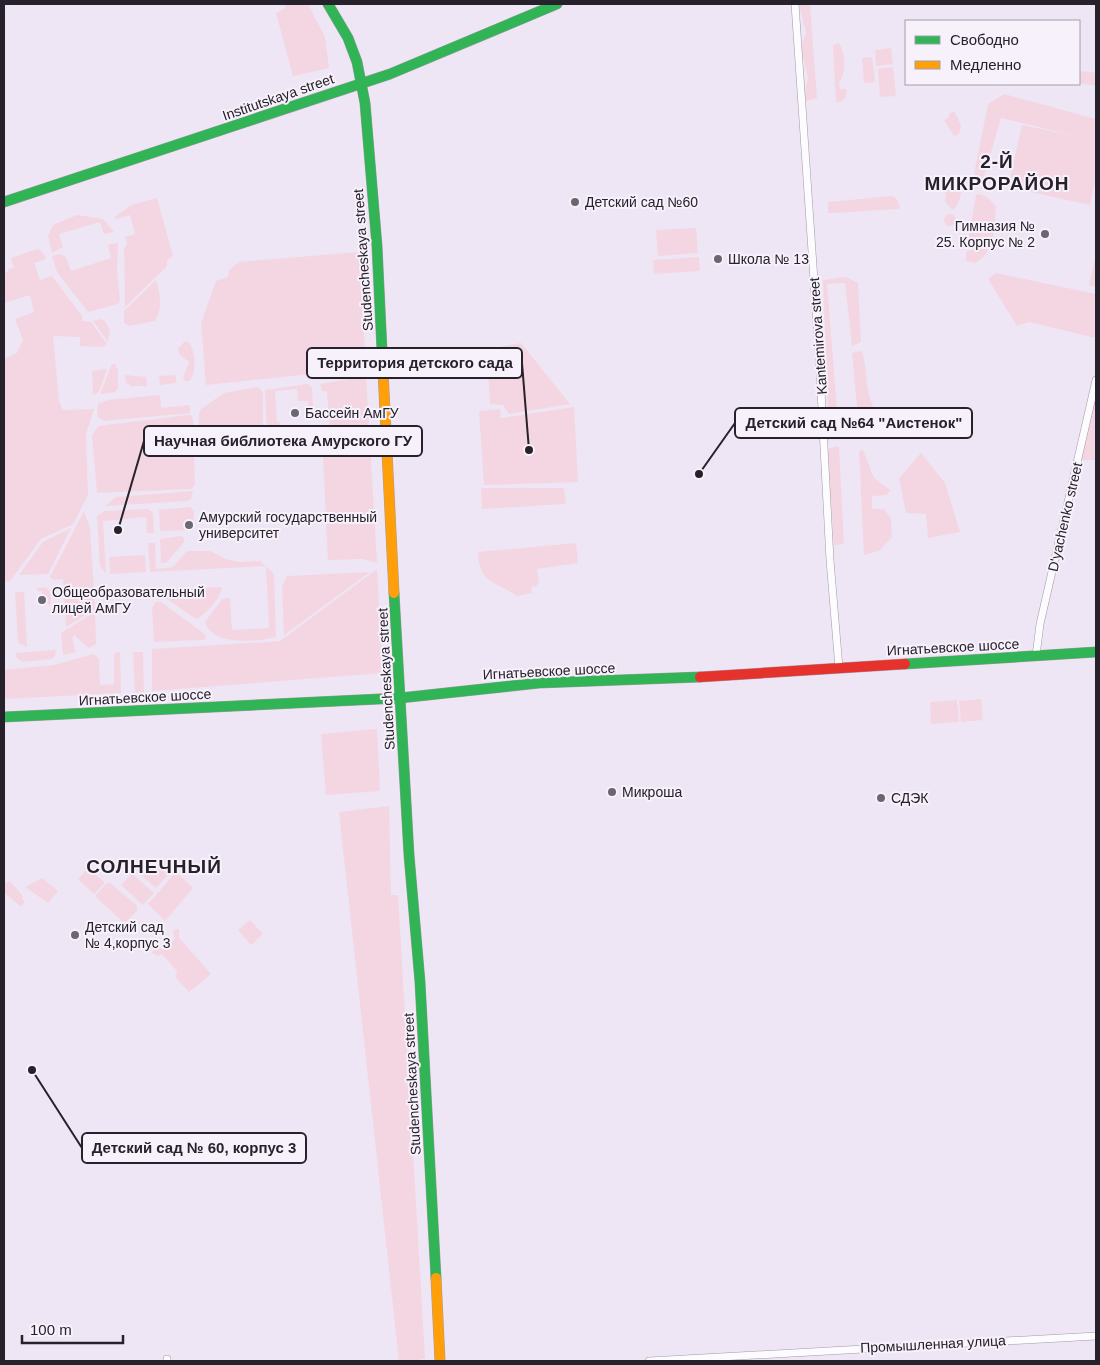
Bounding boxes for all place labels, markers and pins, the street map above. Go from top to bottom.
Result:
place label: Детский сад №60 [585,194,698,210]
marker: Детский сад №60 [569,196,581,208]
place label: Гимназия № 25. Корпус № 2 [936,218,1035,250]
marker: Гимназия № 25. Корпус № 2 [1039,228,1051,240]
place label: Школа № 13 [728,251,809,267]
marker: Школа № 13 [712,253,724,265]
callout: Территория детского сада [307,348,522,378]
place label: Бассейн АмГУ [305,405,399,421]
marker: Бассейн АмГУ [289,407,301,419]
callout: Детский сад №64 "Аистенок" [735,408,972,438]
callout: Научная библиотека Амурского ГУ [144,426,422,456]
place label: Амурский государственный университет [199,509,377,541]
marker: Амурский государственный университет [183,519,195,531]
place label: Общеобразовательный лицей АмГУ [52,584,205,616]
marker: Общеобразовательный лицей АмГУ [36,594,48,606]
place label: Микроша [622,784,682,800]
marker: Микроша [606,786,618,798]
place label: СДЭК [891,790,929,806]
marker: СДЭК [875,792,887,804]
place label: Детский сад № 4,корпус 3 [85,919,171,951]
marker: Детский сад № 4,корпус 3 [69,929,81,941]
callout: Детский сад № 60, корпус 3 [82,1133,306,1163]

